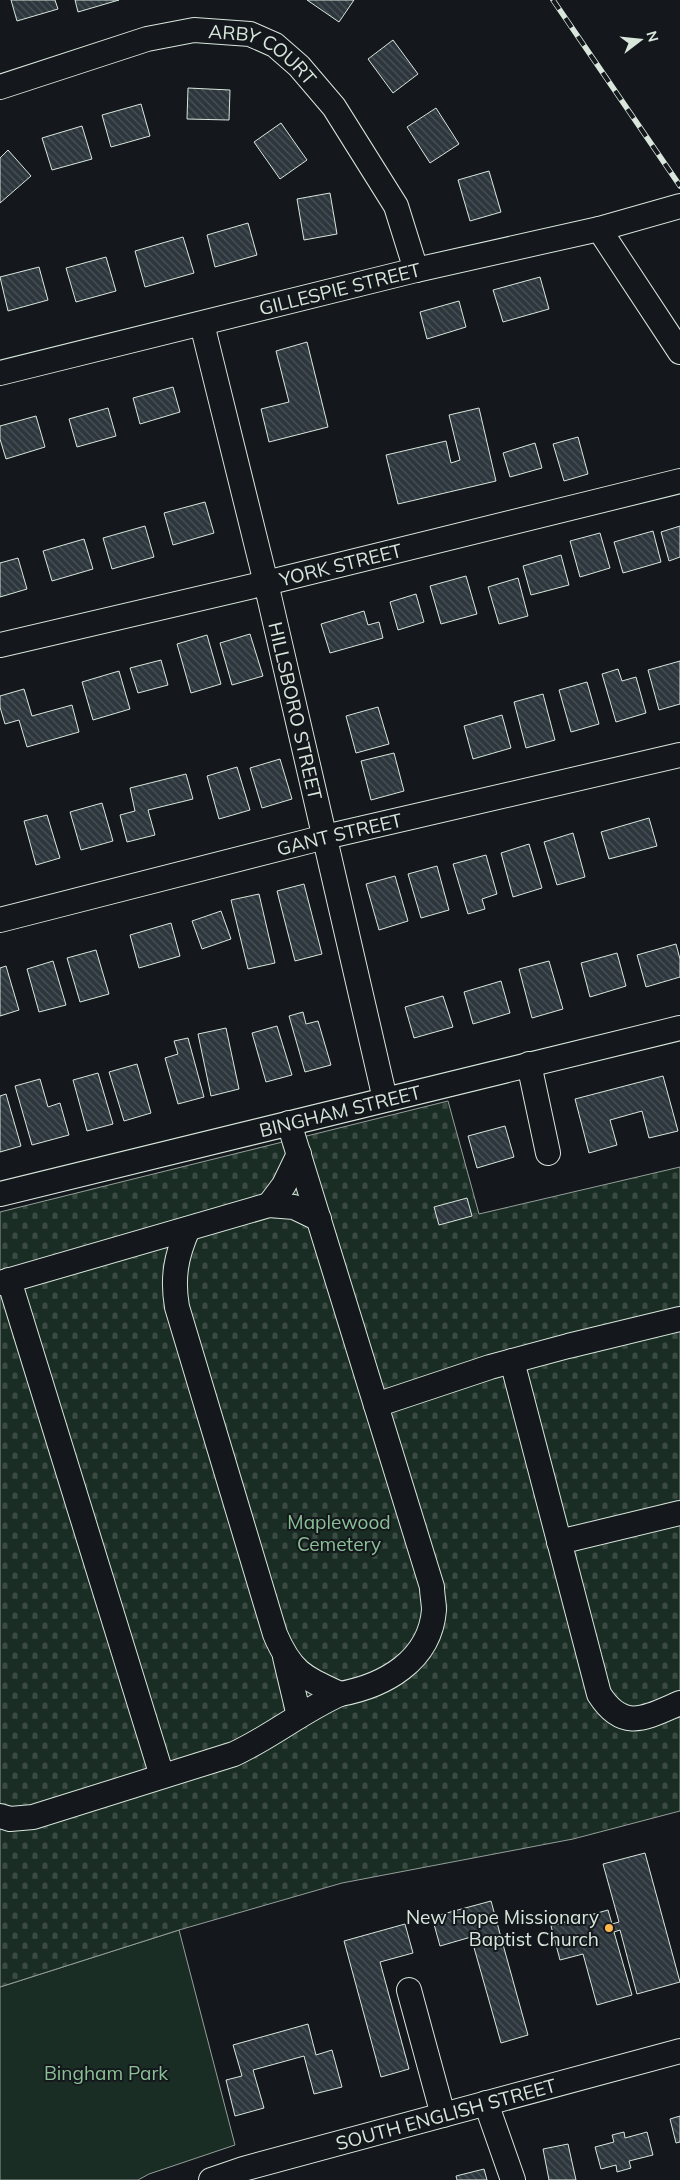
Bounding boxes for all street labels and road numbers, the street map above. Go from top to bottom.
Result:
street label: ARBY COURT [208,19,322,90]
street label: GILLESPIE STREET [256,257,424,320]
street label: YORK STREET [276,538,405,591]
street label: HILLSBORO STREET [263,620,328,803]
street label: GANT STREET [274,807,405,861]
street label: BINGHAM STREET [257,1080,424,1142]
street label: SOUTH ENGLISH STREET [333,2073,559,2155]

